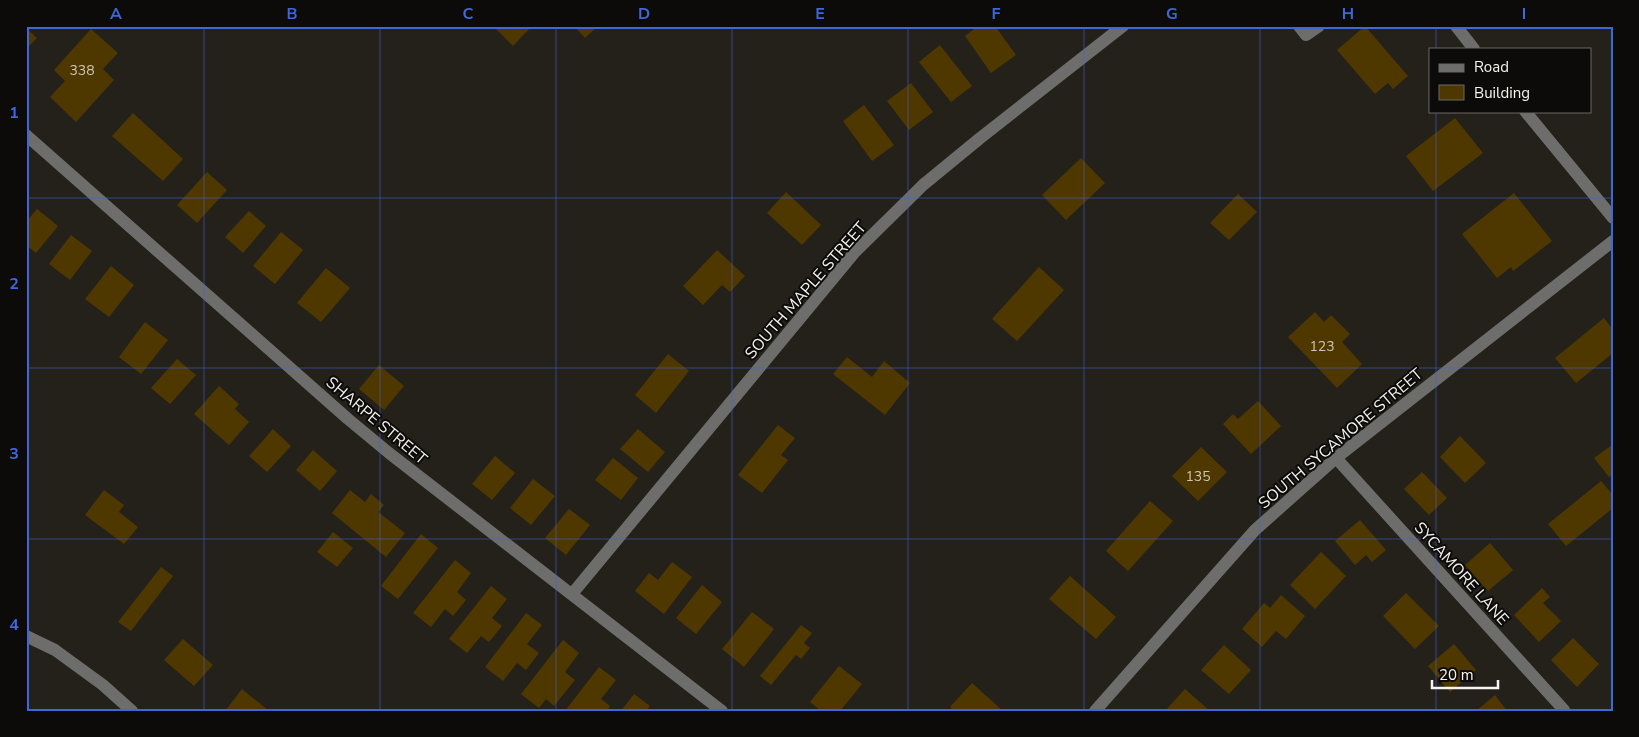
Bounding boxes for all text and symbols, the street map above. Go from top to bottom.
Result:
text: A [110,3,122,25]
text: B [286,3,298,25]
text: C [463,3,474,25]
text: D [638,3,650,25]
text: E [815,3,825,25]
text: F [992,3,1001,25]
text: G [1166,3,1178,25]
text: H [1342,3,1354,25]
text: I [1522,3,1526,25]
legend [1429,48,1592,112]
text: Road [1474,57,1509,77]
house number: 338 [69,61,95,80]
text: Building [1474,83,1530,103]
text: 1 [9,102,19,124]
street label: SOUTH MAPLE STREET [740,217,872,364]
text: 2 [9,273,19,295]
house number: 123 [1309,337,1335,356]
street label: SOUTH SYCAMORE STREET [1254,363,1428,514]
street label: SHARPE STREET [321,372,432,470]
text: 3 [9,443,19,465]
house number: 135 [1185,467,1211,486]
street label: SYCAMORE LANE [1409,517,1514,630]
text: 4 [9,614,19,636]
scale bar [1432,657,1498,689]
text: 20 m [1439,665,1474,685]

